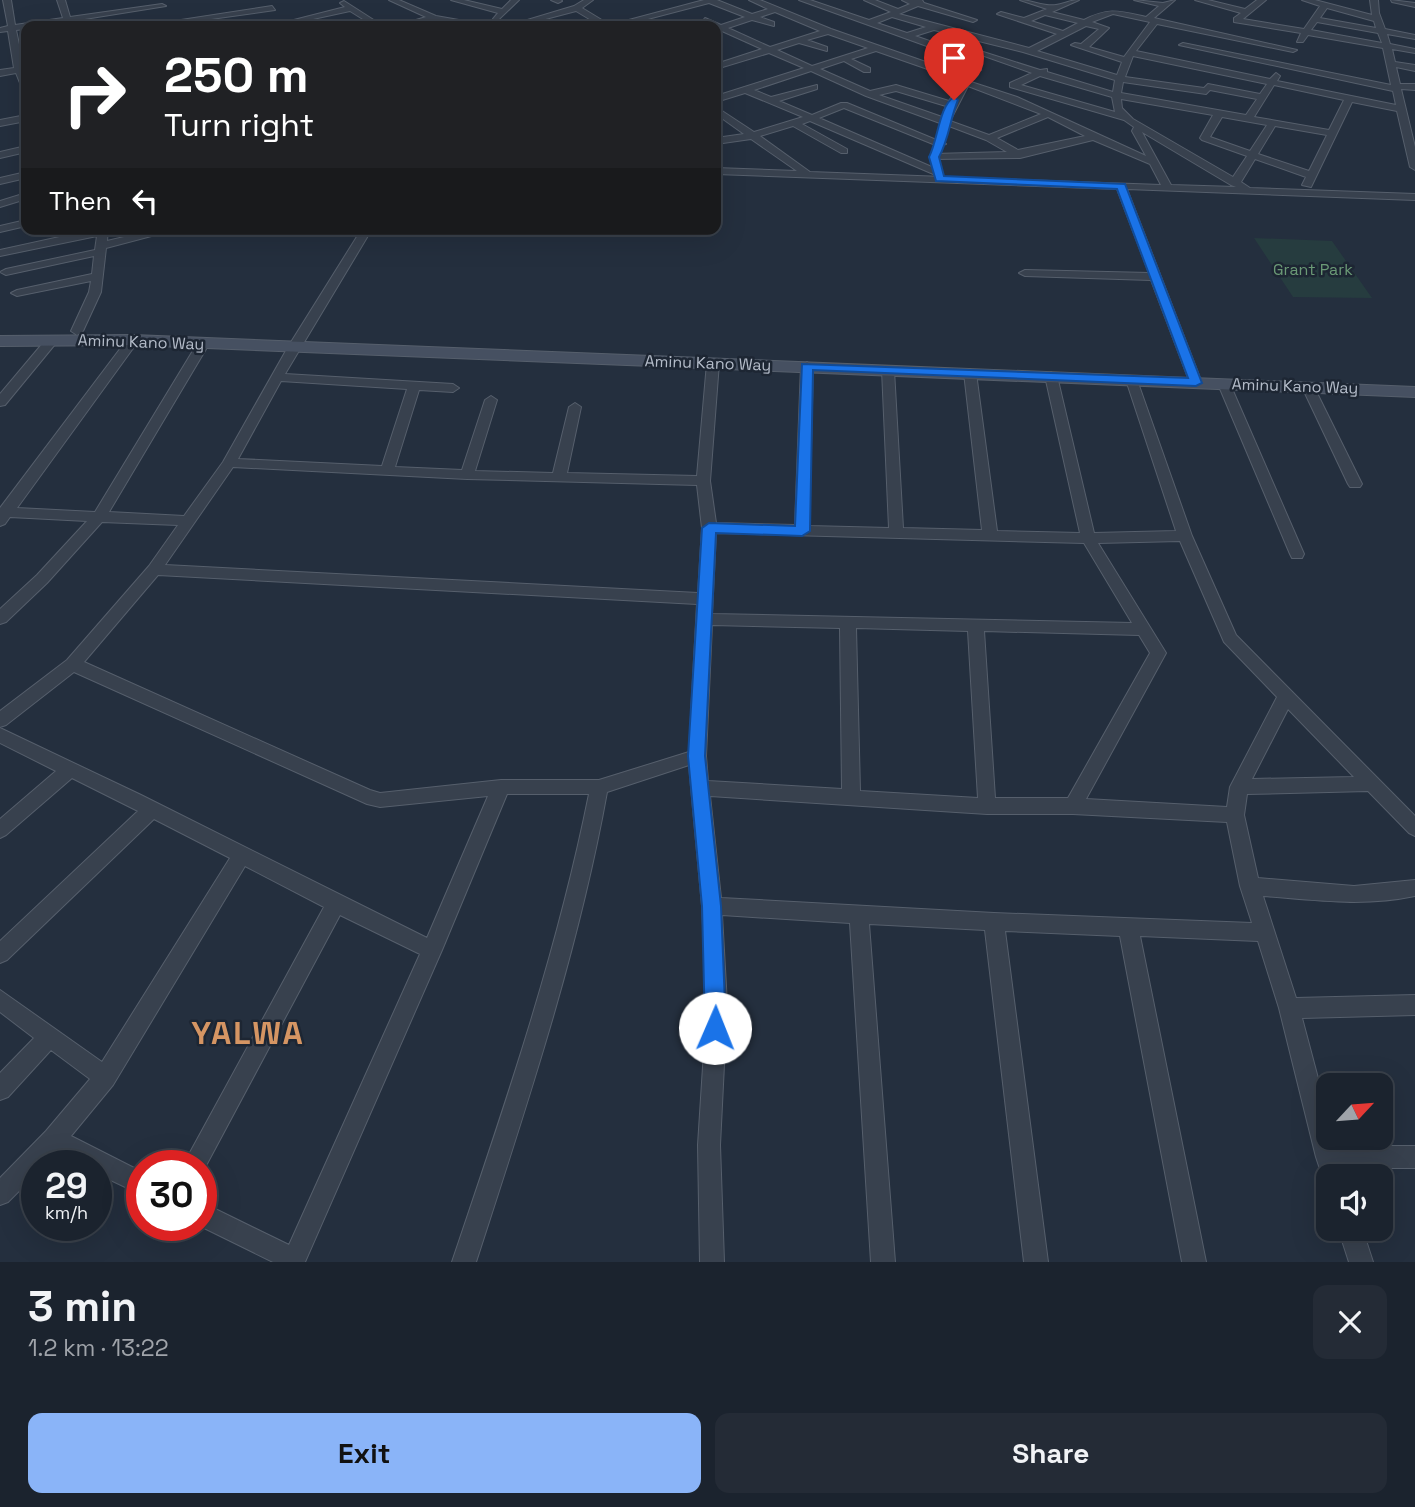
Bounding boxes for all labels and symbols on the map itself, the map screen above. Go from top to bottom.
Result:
pin [924,28,984,100]
park label: Grant Park [1273,259,1353,280]
street label: Aminu Kano Way [77,329,205,355]
street label: Aminu Kano Way [644,350,772,376]
street label: Aminu Kano Way [1231,373,1359,399]
position arrow [678,991,752,1065]
district label: YALWA [191,1013,305,1053]
north arrow [1316,1073,1393,1150]
speed limit sign: 30 [126,1150,217,1241]

